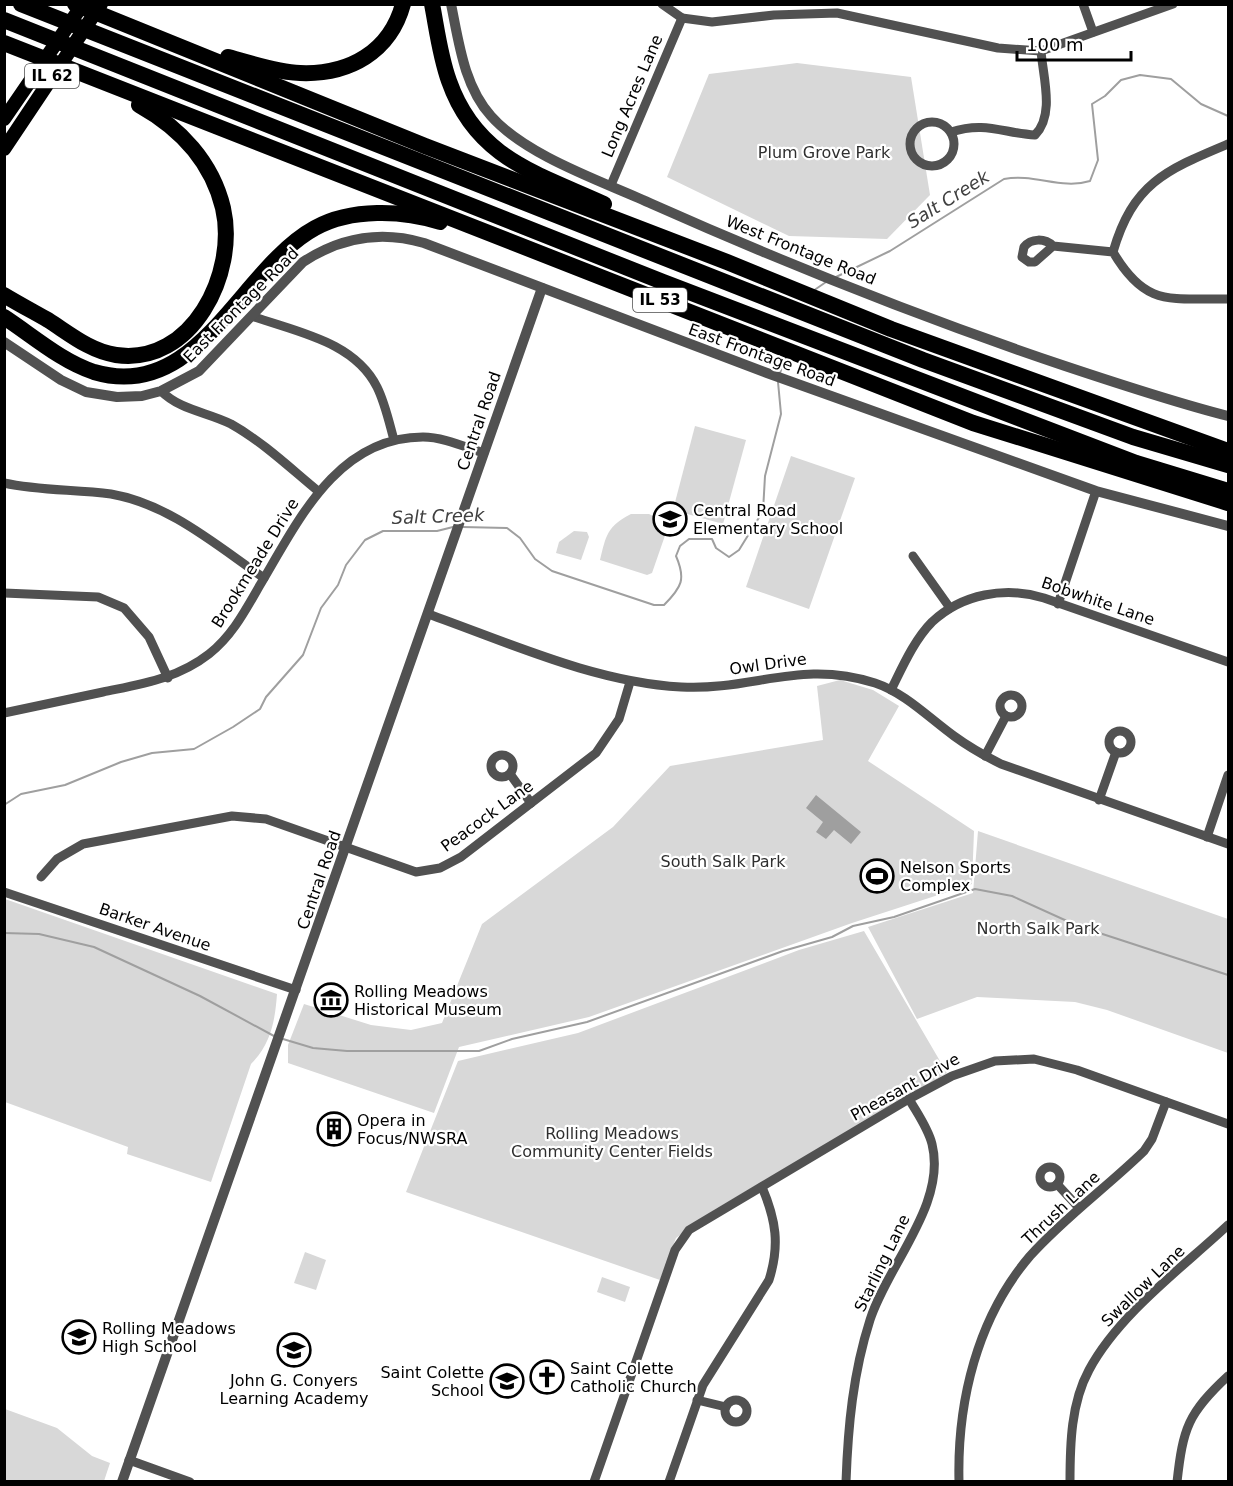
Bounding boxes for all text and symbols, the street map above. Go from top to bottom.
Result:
scale bar [1017,24,1131,62]
street label: Long Acres Lane [598,32,666,160]
text: 100 m [1026,34,1084,55]
road number: IL 62 [25,64,79,88]
park label: Plum Grove Park [758,143,891,162]
water label: Salt Creek [903,165,994,232]
street label: West Frontage Road [723,211,879,289]
street label: East Frontage Road [179,243,303,367]
road number: IL 53 [633,288,687,312]
street label: East Frontage Road [686,320,838,390]
street label: Central Road [453,369,505,473]
street label: Brookmeade Drive [207,495,303,631]
school or university icon: Central Road Elementary School [652,501,688,537]
place label: Central Road Elementary School [693,501,843,538]
water label: Salt Creek [391,504,486,528]
street label: Bobwhite Lane [1039,573,1157,629]
street label: Owl Drive [728,649,808,679]
street label: Peacock Lane [437,776,537,856]
street label: Central Road [293,828,345,932]
park label: South Salk Park [661,852,786,871]
sports icon: Nelson Sports Complex [859,858,895,894]
place label: Nelson Sports Complex [900,858,1011,895]
street label: Barker Avenue [97,899,213,955]
park label: North Salk Park [976,919,1100,938]
museum icon: Rolling Meadows Historical Museum [313,982,349,1018]
place label: Rolling Meadows Historical Museum [354,982,502,1019]
street label: Pheasant Drive [847,1049,963,1125]
building icon: Opera in Focus/NWSRA [316,1111,352,1147]
place label: Opera in Focus/NWSRA [357,1111,468,1148]
park label: Rolling Meadows Community Center Fields [511,1124,713,1161]
street label: Thrush Lane [1018,1167,1104,1249]
street label: Starling Lane [850,1211,914,1315]
street label: Swallow Lane [1097,1241,1189,1331]
school or university icon: Rolling Meadows High School [61,1319,97,1355]
place label: Rolling Meadows High School [102,1319,236,1356]
school or university icon: John G. Conyers Learning Academy [276,1332,312,1368]
church icon: Saint Colette Catholic Church [529,1359,565,1395]
place label: Saint Colette Catholic Church [570,1359,697,1396]
place label: Saint Colette School [380,1363,484,1400]
school or university icon: Saint Colette School [489,1363,525,1399]
place label: John G. Conyers Learning Academy [220,1371,368,1408]

